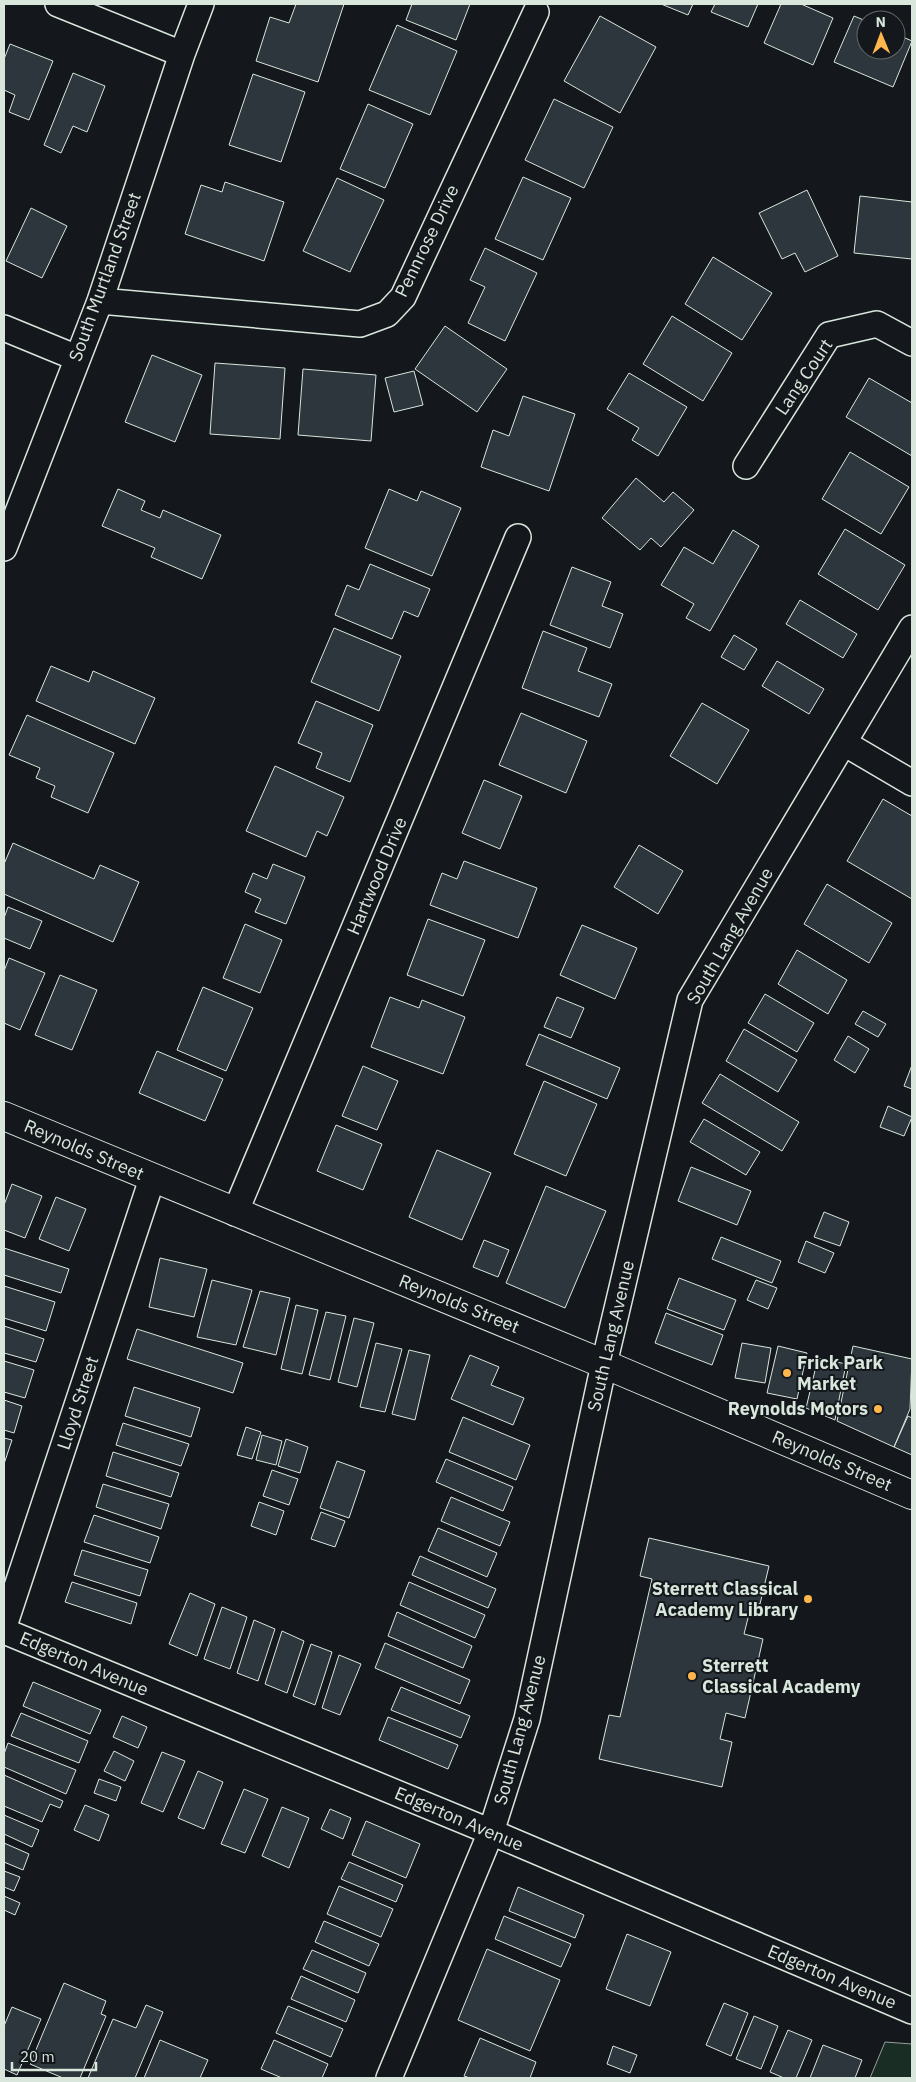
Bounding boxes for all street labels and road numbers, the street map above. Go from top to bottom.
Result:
street label: Pennrose Drive [389,181,464,301]
street label: South Murtland Street [63,189,146,364]
street label: Lang Court [770,334,837,419]
street label: Hartwood Drive [341,813,412,938]
street label: South Lang Avenue [681,863,778,1008]
street label: Reynolds Street [21,1114,148,1185]
street label: South Lang Avenue [582,1258,639,1414]
street label: Reynolds Street [396,1269,523,1338]
street label: Lloyd Street [52,1353,103,1452]
street label: Reynolds Street [769,1425,896,1496]
street label: Edgerton Avenue [16,1626,152,1701]
street label: South Lang Avenue [488,1652,551,1807]
street label: Edgerton Avenue [391,1781,527,1856]
street label: Edgerton Avenue [764,1939,900,2014]

